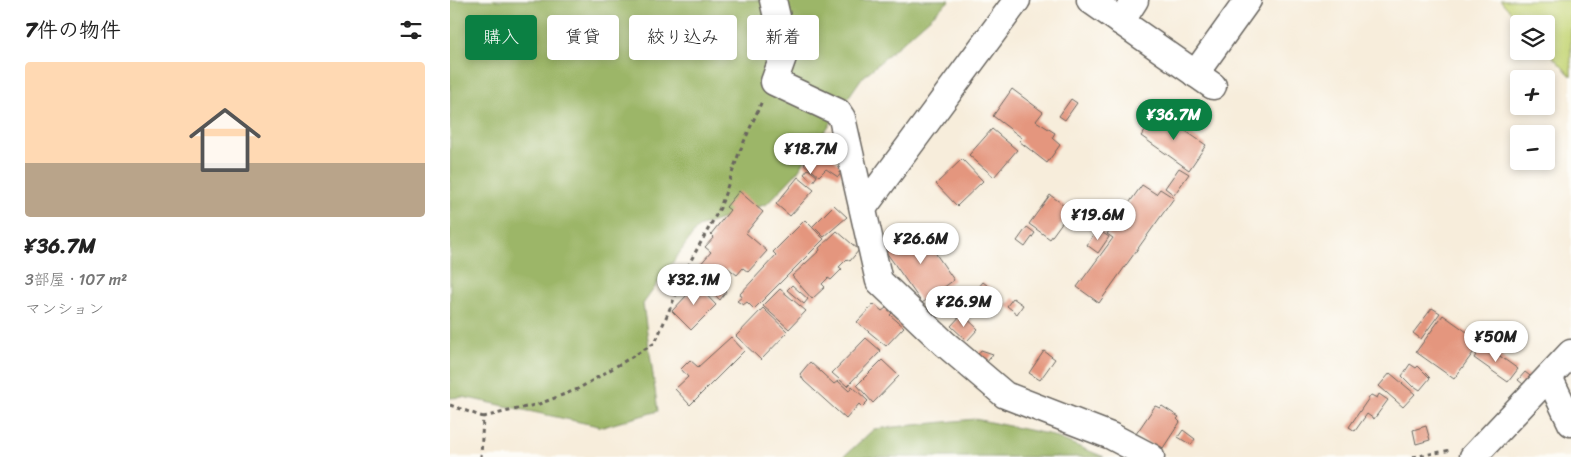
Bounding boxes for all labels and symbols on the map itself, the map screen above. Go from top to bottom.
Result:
pin: ¥36.7M [1133,98,1215,141]
pin: ¥18.7M [770,132,852,175]
pin: ¥19.6M [1057,198,1139,241]
pin: ¥26.6M [880,222,962,265]
pin: ¥32.1M [653,264,735,306]
pin: ¥26.9M [923,286,1005,328]
pin: ¥50M [1466,320,1526,363]

